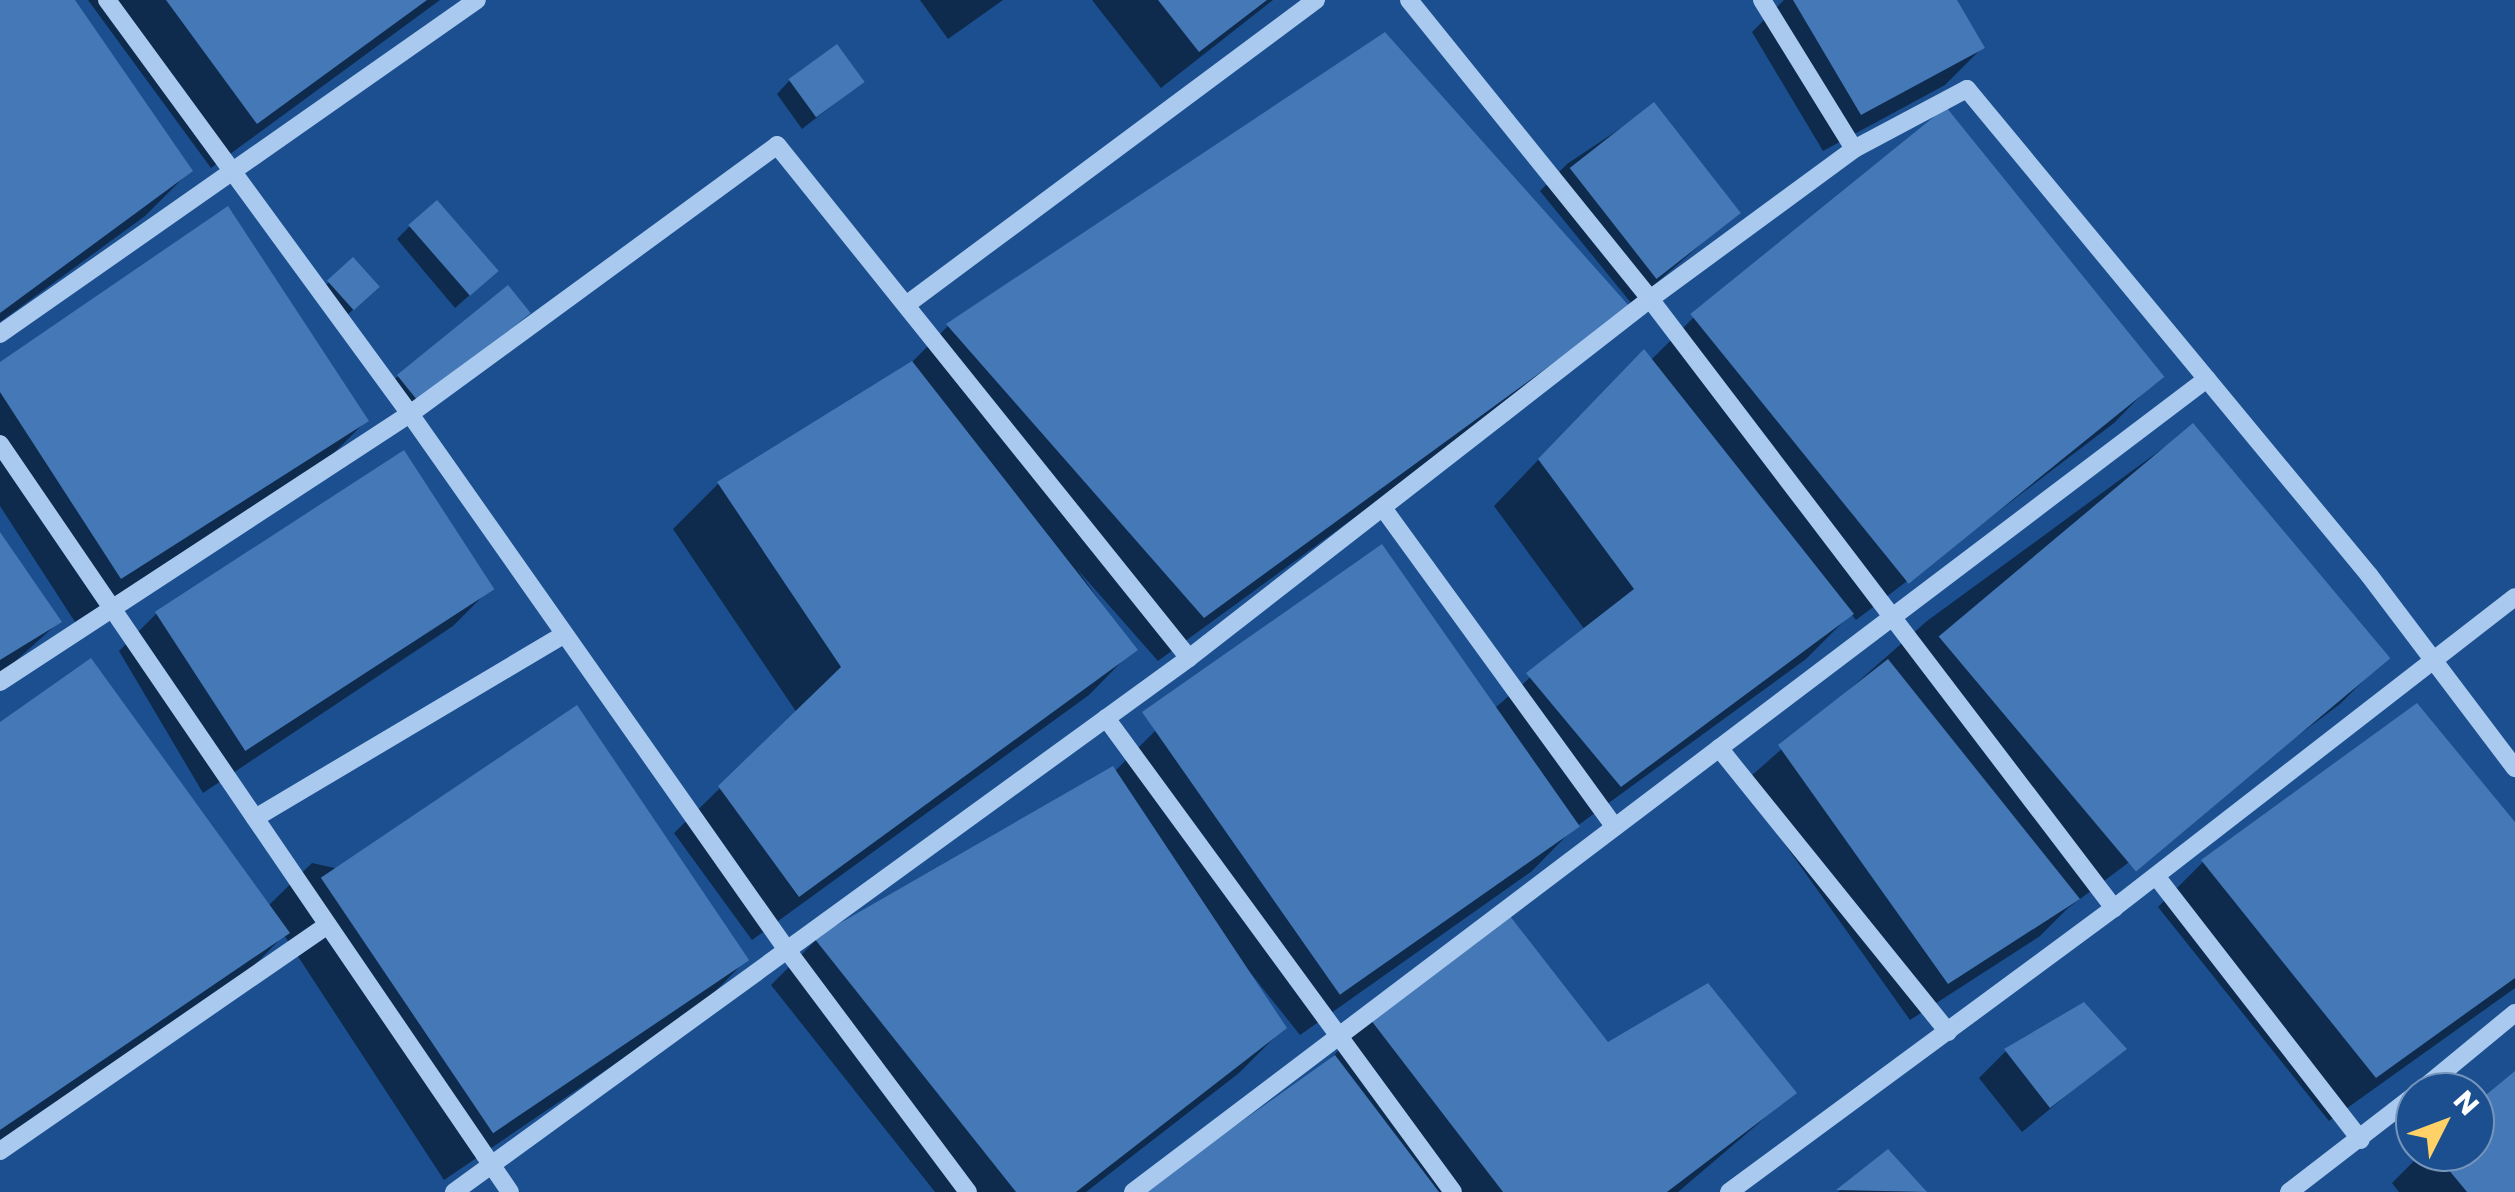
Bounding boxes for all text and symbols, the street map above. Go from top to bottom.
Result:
north arrow [2395,1072,2495,1172]
text: N [2445,1082,2488,1124]

